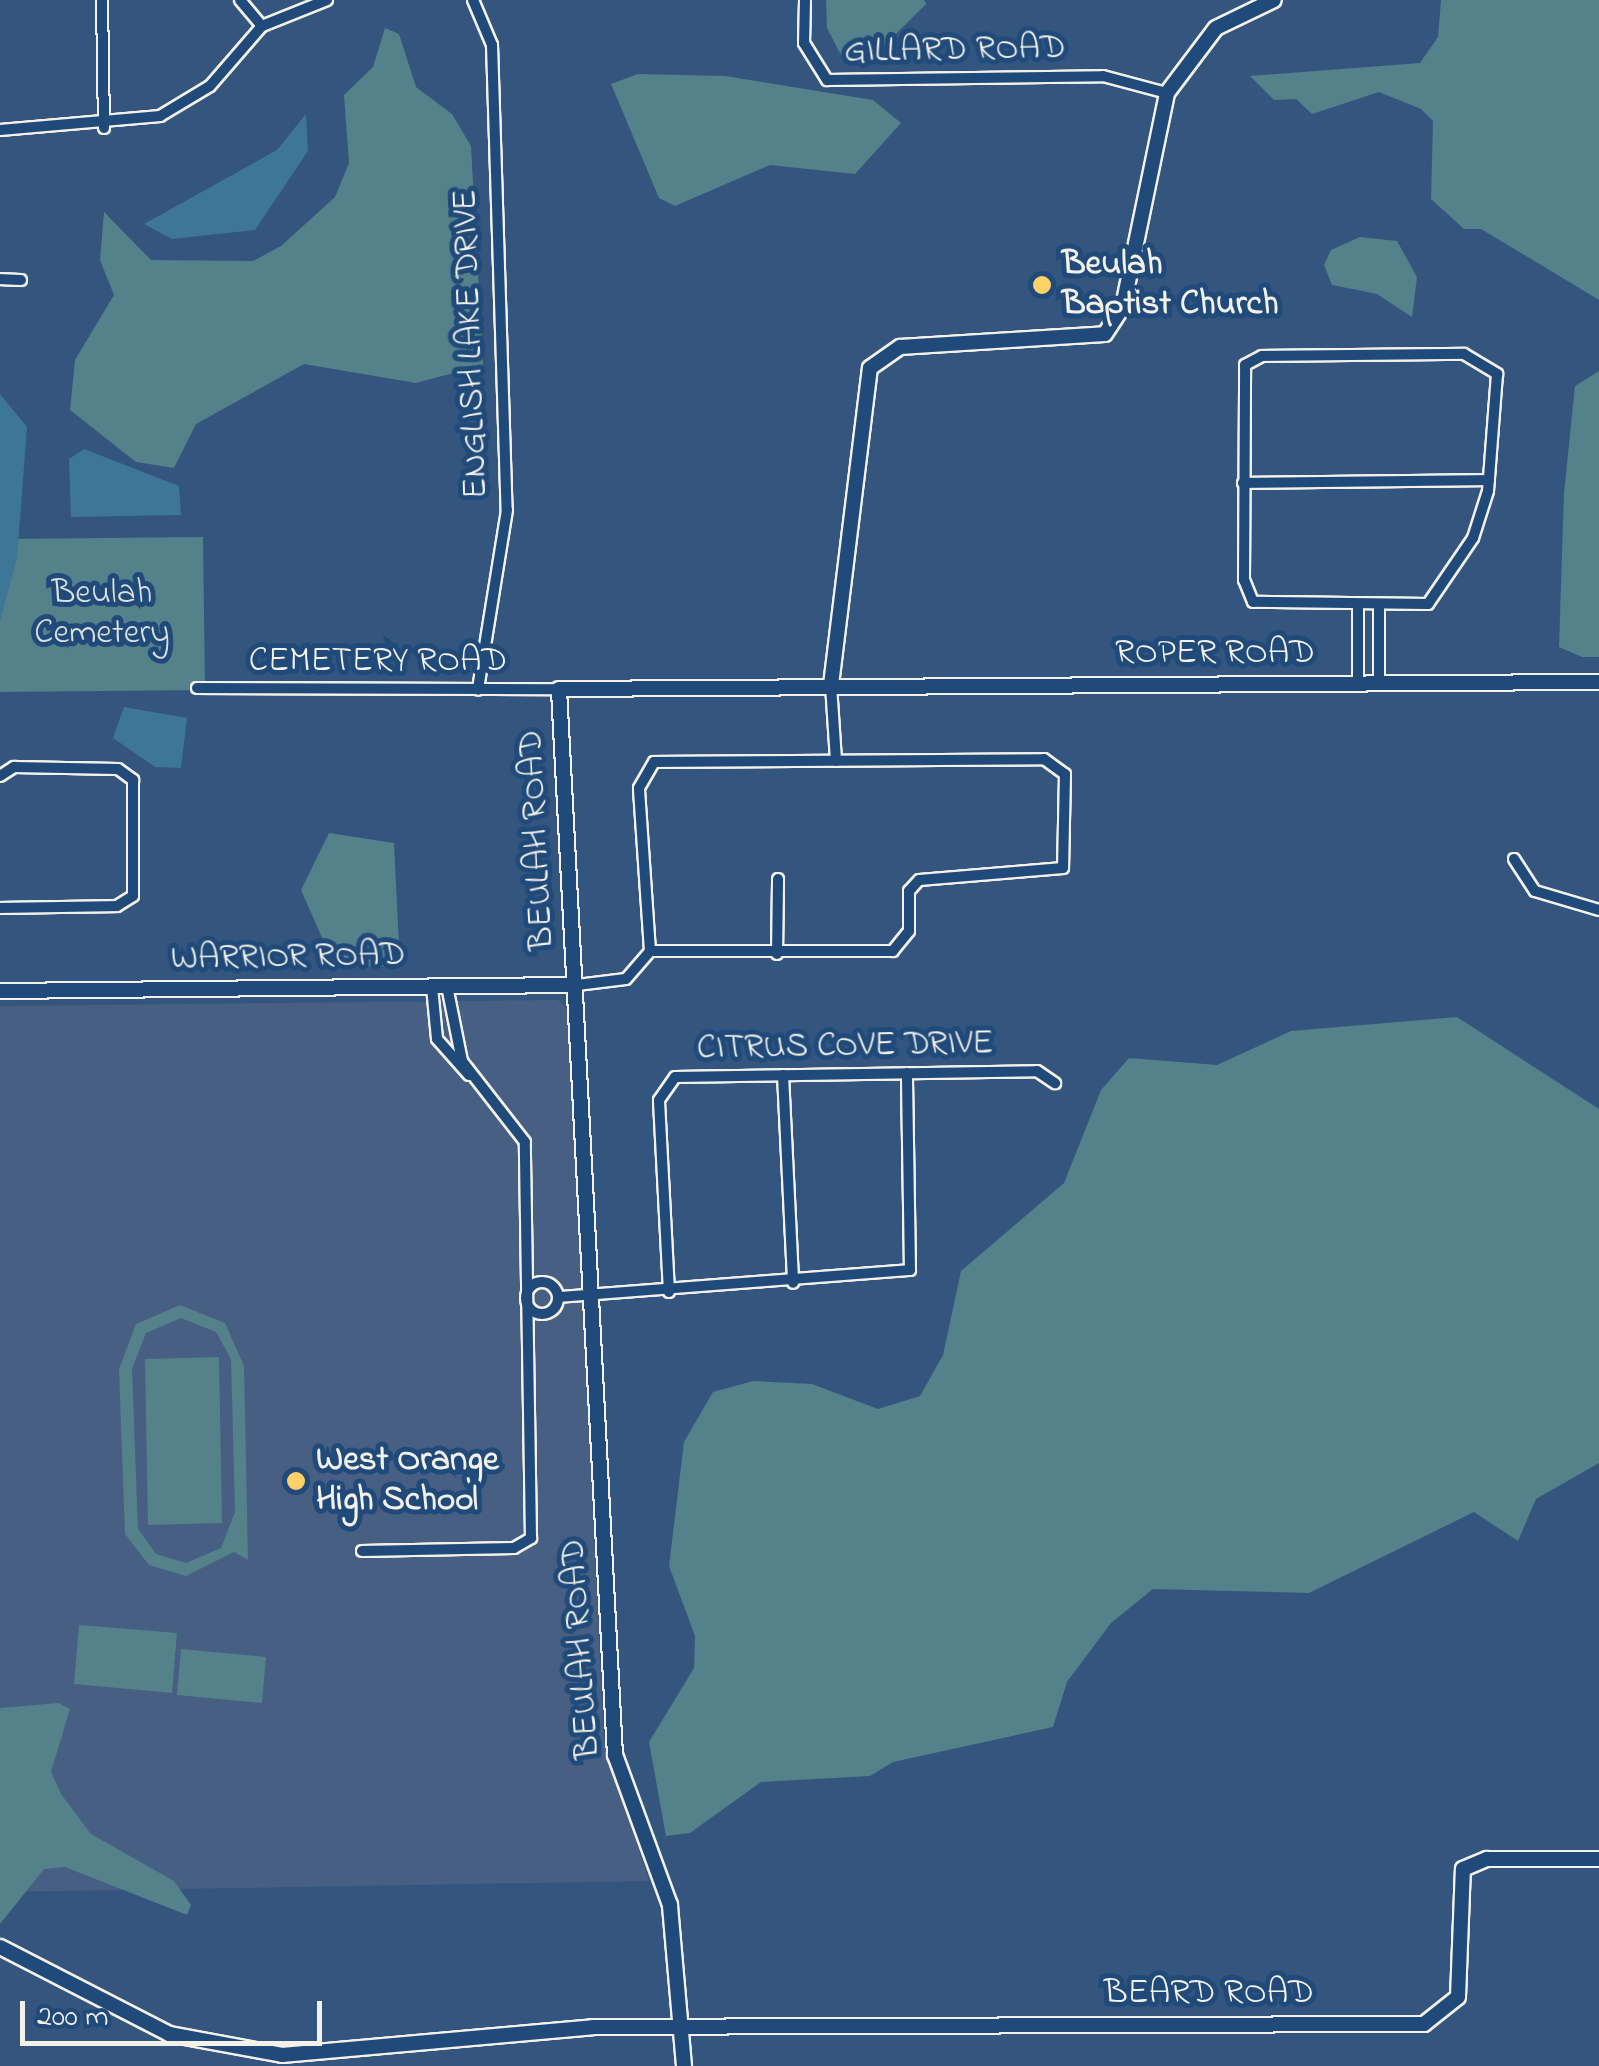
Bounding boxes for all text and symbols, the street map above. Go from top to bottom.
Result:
street label: GILLARD ROAD [844,28,1066,74]
street label: ENGLISH LAKE DRIVE [446,188,498,500]
place label: Beulah Baptist Church [1062,244,1279,326]
marker: Beulah Baptist Church [1031,274,1053,296]
park label: Beulah Cemetery [34,573,170,655]
street label: ROPER ROAD [1115,633,1315,675]
street label: CEMETERY ROAD [249,641,507,683]
street label: BEULAH ROAD [511,729,565,951]
street label: WARRIOR ROAD [170,935,406,981]
street label: CITRUS COVE DRIVE [696,1023,994,1071]
place label: West Orange High School [316,1440,499,1522]
marker: West Orange High School [285,1470,307,1492]
street label: BEULAH ROAD [553,1538,611,1760]
street label: BEARD ROAD [1104,1973,1314,2015]
scale bar [25,1981,328,2043]
text: 200 m [37,1996,109,2040]

